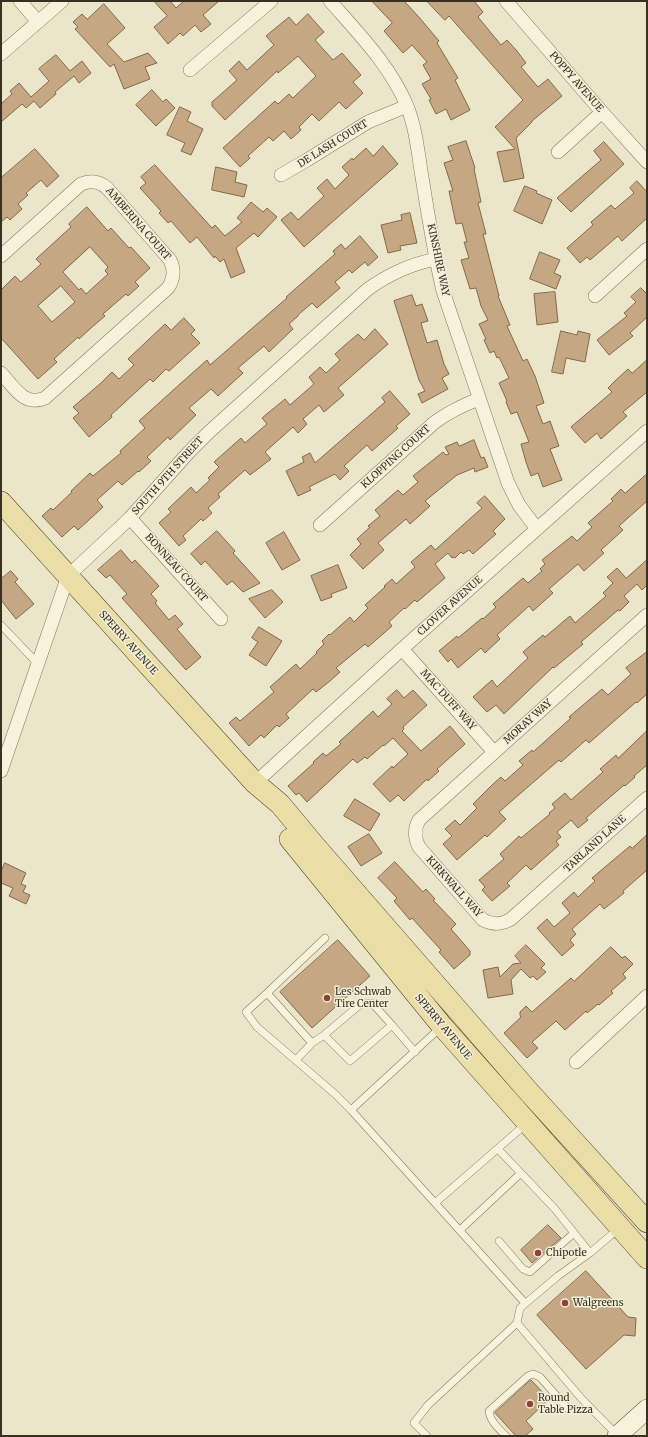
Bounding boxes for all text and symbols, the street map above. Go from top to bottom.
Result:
street label: POPPY AVENUE [547,49,605,115]
street label: DE LASH COURT [296,118,370,170]
street label: AMBERINA COURT [103,185,173,263]
street label: KINSHIRE WAY [424,223,452,297]
street label: KLOPPING COURT [359,423,433,491]
street label: SOUTH 9TH STREET [130,434,206,518]
street label: BONNEAU COURT [142,531,210,605]
street label: CLOVER AVENUE [415,574,485,638]
street label: SPERRY AVENUE [96,609,160,677]
street label: MAC DUFF WAY [418,667,478,733]
street label: MORAY WAY [501,697,555,747]
street label: TARLAND LANE [562,813,628,875]
street label: KIRKWALL WAY [423,854,485,920]
place label: Les Schwab Tire Center [335,986,391,1010]
street label: SPERRY AVENUE [412,992,474,1062]
marker: Les Schwab Tire Center [322,993,332,1003]
place label: Chipotle [546,1247,587,1259]
marker: Chipotle [533,1248,543,1258]
place label: Walgreens [573,1297,624,1309]
marker: Walgreens [560,1298,570,1308]
place label: Round Table Pizza [538,1392,593,1416]
marker: Round Table Pizza [525,1399,535,1409]

